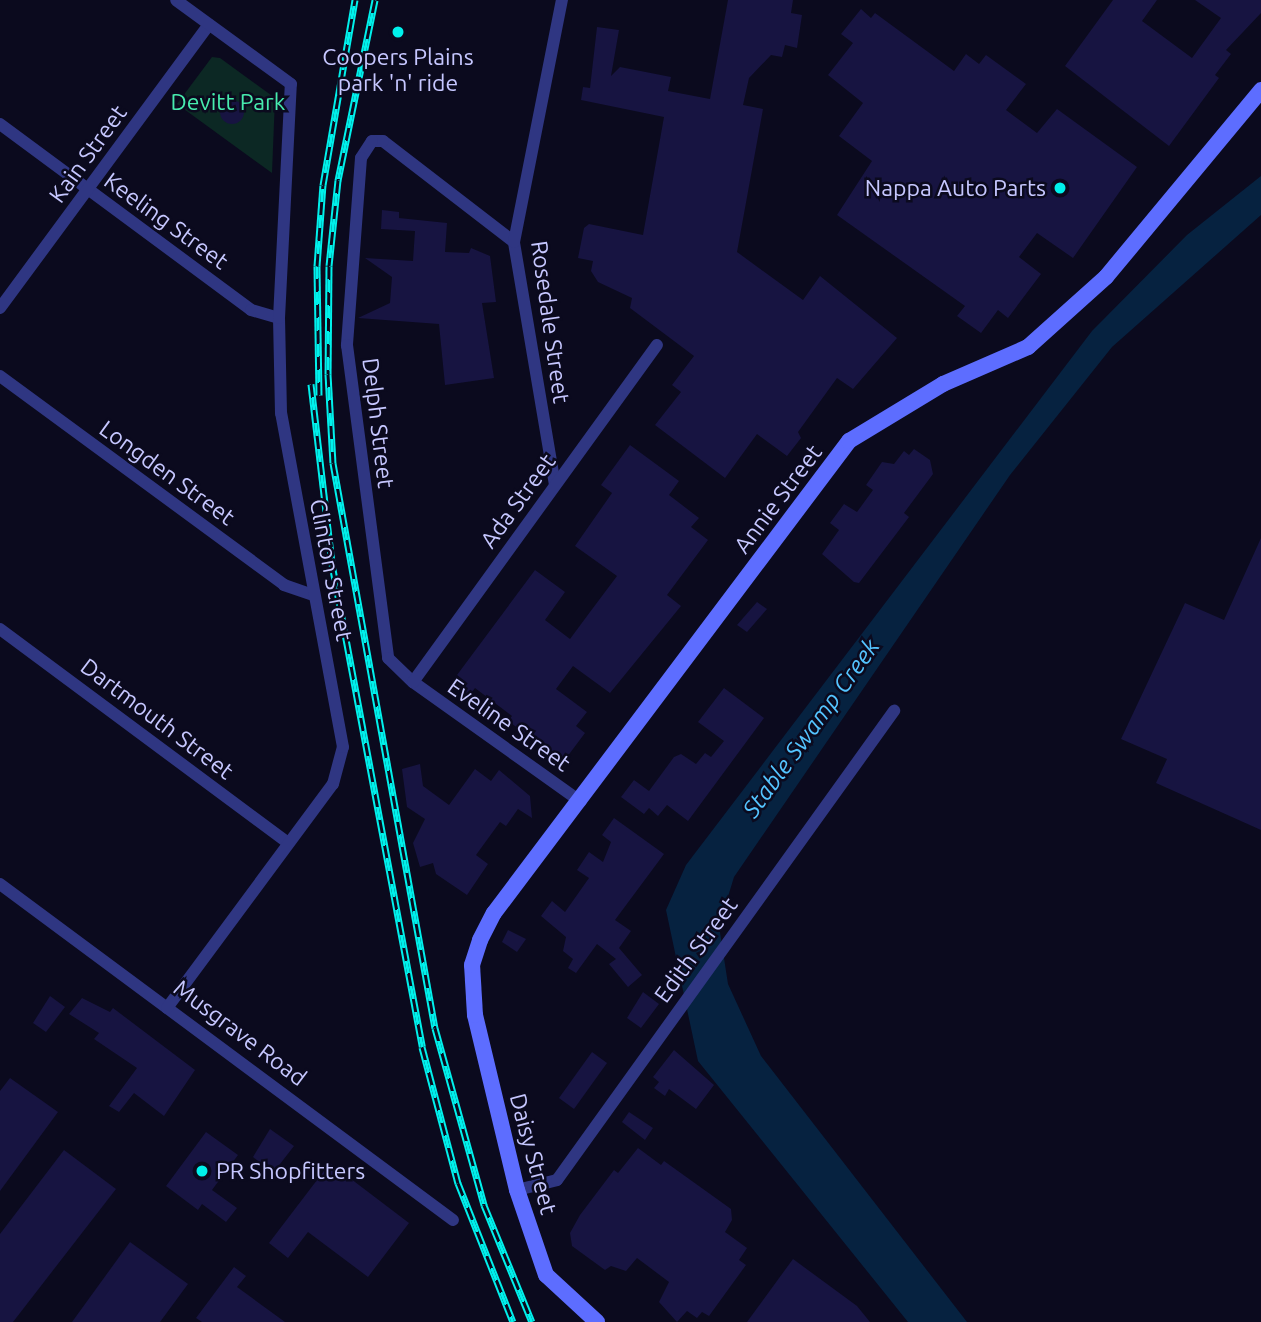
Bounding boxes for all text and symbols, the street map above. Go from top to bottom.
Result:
marker: Coopers Plains park 'n' ride [390,24,406,40]
place label: Coopers Plains park 'n' ride [322,43,474,97]
park label: Devitt Park [171,88,285,116]
street label: Kain Street [43,100,133,208]
street label: Keeling Street [99,167,233,275]
place label: Nappa Auto Parts [865,174,1046,202]
marker: Nappa Auto Parts [1052,180,1068,196]
street label: Rosedale Street [525,239,575,405]
street label: Delph Street [356,356,400,490]
street label: Longden Street [94,415,240,531]
street label: Annie Street [728,439,828,559]
street label: Ada Street [475,449,561,553]
street label: Clinton Street [304,497,358,643]
water label: Stable Swamp Creek [736,633,886,823]
street label: Dartmouth Street [75,653,239,785]
street label: Eveline Street [442,673,576,777]
street label: Edith Street [649,892,743,1008]
street label: Musgrave Road [168,974,312,1092]
street label: Daisy Street [504,1090,562,1218]
place label: PR Shopfitters [216,1157,365,1185]
marker: PR Shopfitters [194,1163,210,1179]

